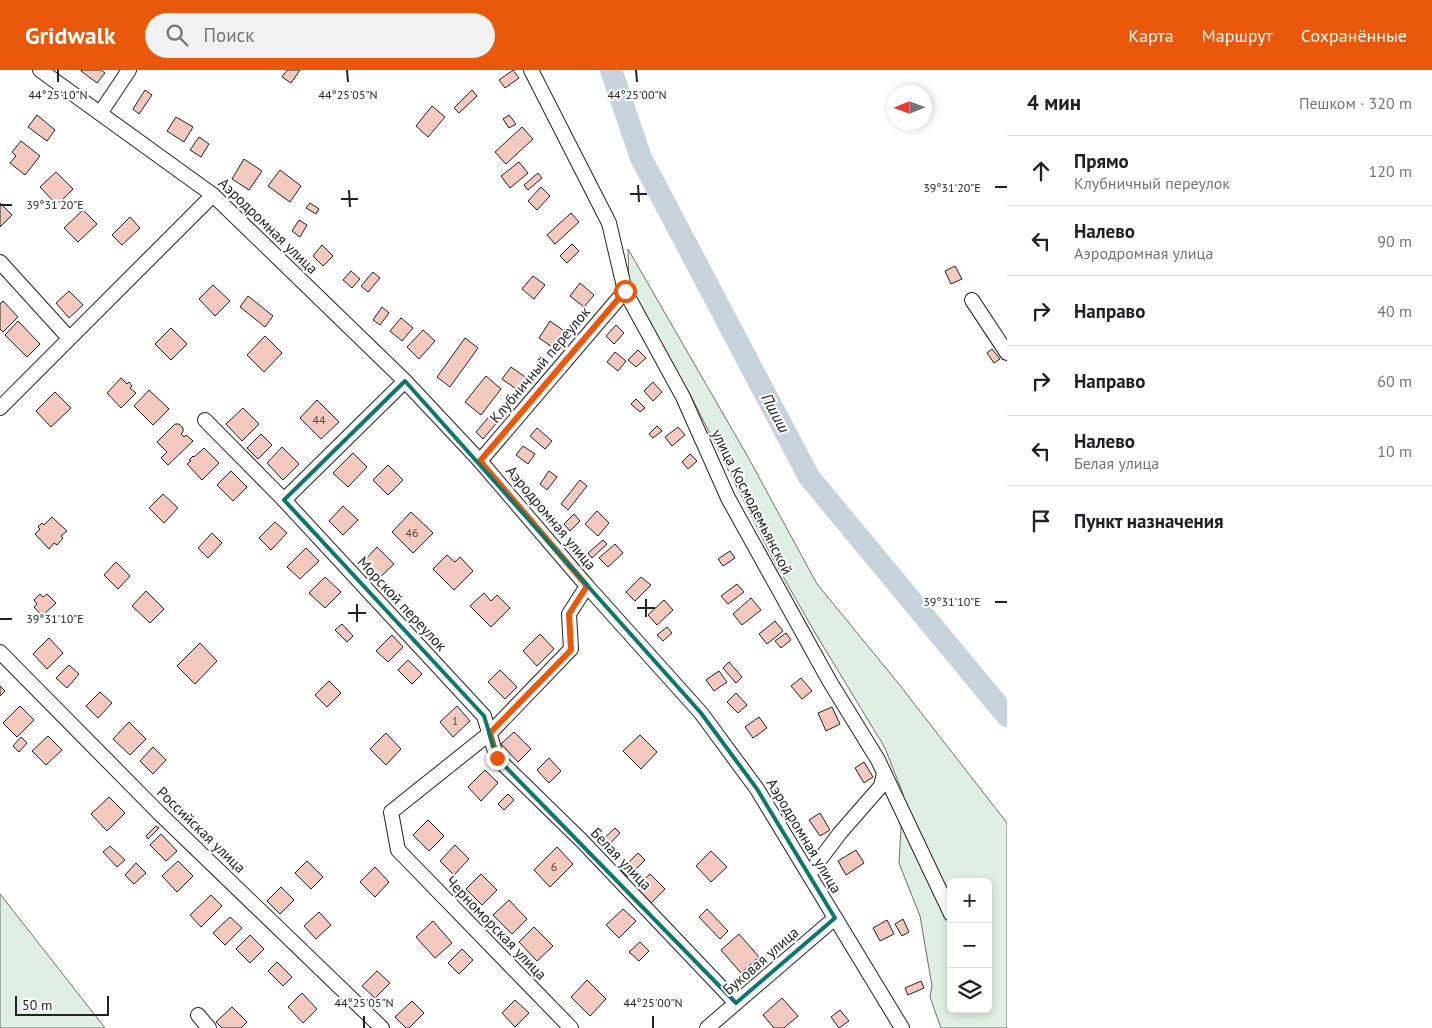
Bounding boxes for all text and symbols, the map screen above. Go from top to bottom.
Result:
search box [145,13,495,58]
text: Gridwalk [25,20,115,51]
icon: search [163,21,191,49]
text: Поиск [203,23,254,47]
text: Карта [1128,24,1174,47]
text: Маршрут [1202,24,1273,47]
text: Сохранённые [1301,24,1407,47]
north arrow [887,85,932,130]
text: 44°25'10"N [28,87,88,102]
text: 44°25'05"N [318,87,378,102]
text: 44°25'00"N [607,87,667,102]
text: 4 мин [1027,89,1081,116]
text: Пешком · 320 m [1299,93,1412,113]
text: Прямо [1074,149,1129,173]
icon: ahead [1027,157,1055,185]
text: 120 m [1369,161,1412,181]
street label: Аэродромная улица [215,173,322,278]
text: Клубничный переулок [1074,173,1230,193]
text: 39°31'20"E [923,180,981,195]
text: 39°31'20"E [26,197,84,212]
text: Налево [1074,219,1135,243]
icon: left [1027,227,1055,255]
text: 90 m [1377,231,1412,251]
text: Аэродромная улица [1074,243,1213,263]
route start [614,280,637,303]
icon: right [1027,297,1055,325]
text: Направо [1074,299,1145,323]
text: 40 m [1377,301,1412,321]
street label: Клубничный переулок [485,302,594,427]
icon: right [1027,367,1055,395]
text: Направо [1074,369,1145,393]
text: 60 m [1377,371,1412,391]
water label: Пшиш [757,390,795,436]
house number: 44 [312,412,326,427]
street label: улица Космодемьянской [708,426,797,578]
text: Налево [1074,429,1135,453]
icon: left [1027,437,1055,465]
text: 10 m [1377,441,1412,461]
text: Белая улица [1074,453,1159,473]
street label: Аэродромная улица [502,462,601,574]
icon: arrive [1027,507,1055,535]
text: Пункт назначения [1074,509,1224,533]
house number: 46 [405,525,419,540]
street label: Морской переулок [354,552,452,656]
text: 39°31'10"E [923,594,981,609]
text: 39°31'10"E [26,611,84,626]
house number: 1 [452,713,458,728]
route end [486,747,509,770]
street label: Аэродромная улица [763,775,846,897]
street label: Российская улица [153,782,250,877]
street label: Белая улица [587,823,656,894]
house number: 6 [551,859,557,874]
street label: Черноморская улица [442,872,551,984]
map controls [947,878,992,1013]
button: + [947,878,992,923]
street label: Буковая улица [719,922,803,999]
button: − [947,923,992,968]
button: layers [947,968,992,1013]
scale bar [15,993,109,1016]
text: 44°25'05"N [334,995,394,1010]
text: 44°25'00"N [623,995,683,1010]
text: 50 m [22,996,52,1014]

